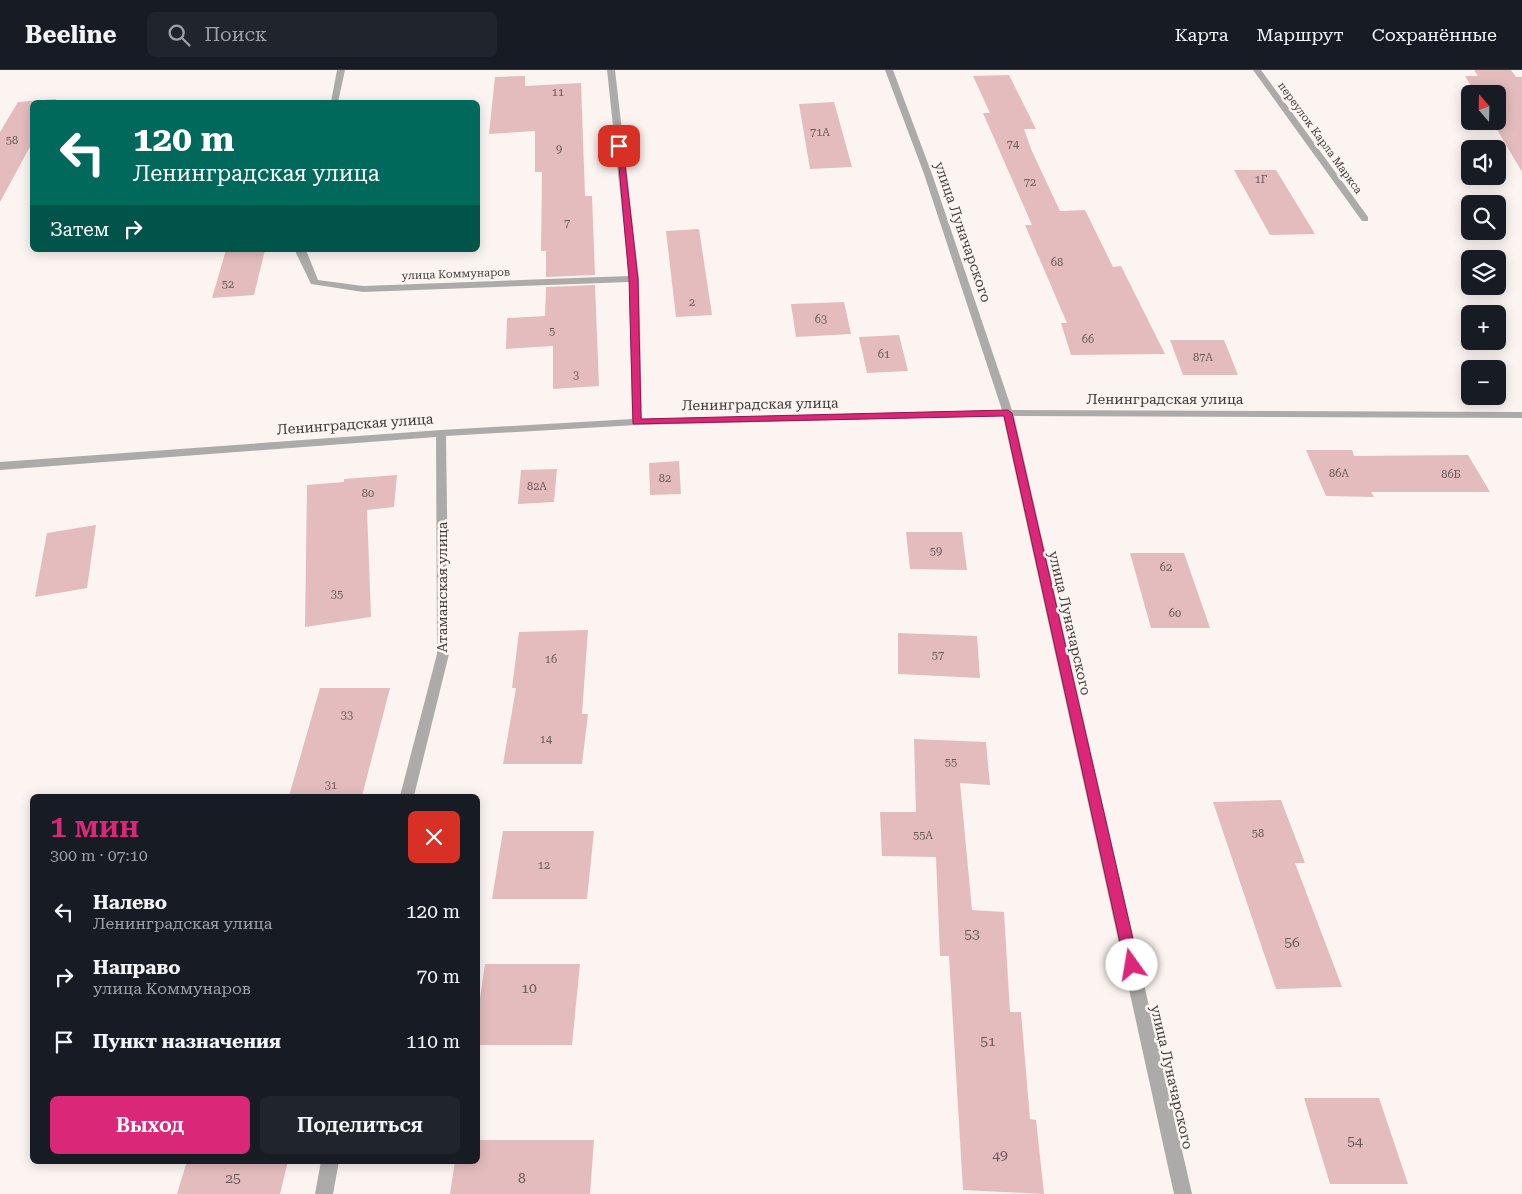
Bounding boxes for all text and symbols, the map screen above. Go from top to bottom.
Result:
search box [147,12,497,57]
text: Beeline [25,21,117,49]
icon: search [165,21,193,49]
text: Поиск [205,23,267,46]
text: Карта [1175,24,1229,45]
text: Маршрут [1257,24,1344,45]
text: Сохранённые [1372,24,1497,45]
street label: переулок Карла Маркса [1275,80,1365,196]
north arrow [1461,85,1506,130]
map controls [1461,85,1506,405]
house number: 11 [552,86,564,99]
text: 120 m [133,119,234,160]
icon: left [50,120,115,185]
pin [598,125,640,167]
house number: 71А [810,126,830,139]
icon: arrive [605,132,633,160]
house number: 58 [6,134,18,147]
house number: 74 [1007,138,1020,151]
button: sound [1461,140,1506,185]
house number: 9 [556,143,562,156]
street label: улица Луначарского [931,160,995,304]
text: Ленинградская улица [133,161,380,186]
house number: 1Г [1255,173,1268,186]
house number: 72 [1024,176,1036,189]
button: search [1461,195,1506,240]
icon: right [119,215,147,243]
house number: 7 [564,217,570,230]
text: Затем [50,218,109,241]
button: layers [1461,250,1506,295]
house number: 68 [1051,256,1063,269]
street label: улица Коммунаров [401,266,511,282]
house number: 52 [222,278,234,291]
house number: 2 [689,296,695,309]
button: + [1461,305,1506,350]
house number: 63 [815,313,827,326]
house number: 5 [549,325,555,338]
house number: 66 [1082,333,1094,346]
house number: 61 [878,348,890,361]
house number: 87А [1193,351,1213,364]
button: − [1461,360,1506,405]
house number: 3 [573,369,579,382]
street label: Ленинградская улица [1087,391,1244,407]
street label: Ленинградская улица [681,395,839,413]
street label: Ленинградская улица [276,411,434,437]
house number: 86А [1329,467,1349,480]
house number: 86Б [1441,468,1461,481]
house number: 82 [659,472,671,485]
house number: 82А [527,480,547,493]
house number: 80 [362,487,374,500]
street label: Атаманская улица [434,521,450,652]
house number: 59 [930,545,942,558]
street label: улица Луначарского [1046,549,1094,697]
house number: 62 [1160,561,1172,574]
house number: 35 [331,588,343,601]
house number: 60 [1169,607,1181,620]
house number: 57 [932,649,944,662]
house number: 16 [545,653,557,666]
house number: 33 [341,709,353,722]
house number: 14 [540,733,553,746]
house number: 55 [945,756,957,769]
house number: 31 [325,779,337,792]
text: 1 мин [50,809,139,844]
button: close [408,811,460,863]
house number: 58 [1252,827,1264,840]
house number: 55А [913,829,933,842]
text: 300 m · 07:10 [50,846,148,865]
house number: 12 [538,859,550,872]
text: Налево [93,891,167,914]
icon: left [50,898,78,926]
text: 120 m [406,900,460,923]
text: Ленинградская улица [93,914,272,933]
house number: 53 [964,926,980,942]
house number: 56 [1284,934,1300,950]
position arrow [1105,938,1157,990]
text: Направо [93,956,180,979]
icon: right [50,963,78,991]
text: 70 m [417,965,460,988]
text: улица Коммунаров [93,979,251,998]
house number: 10 [521,980,537,996]
street label: улица Луначарского [1148,1003,1196,1151]
icon: arrive [50,1028,78,1056]
text: Пункт назначения [93,1030,281,1053]
text: 110 m [406,1030,460,1053]
house number: 51 [980,1033,996,1049]
button: Выход [50,1096,250,1154]
button: Поделиться [260,1096,460,1154]
house number: 54 [1347,1133,1363,1149]
house number: 49 [992,1147,1008,1163]
house number: 25 [225,1170,241,1186]
house number: 8 [518,1170,526,1186]

